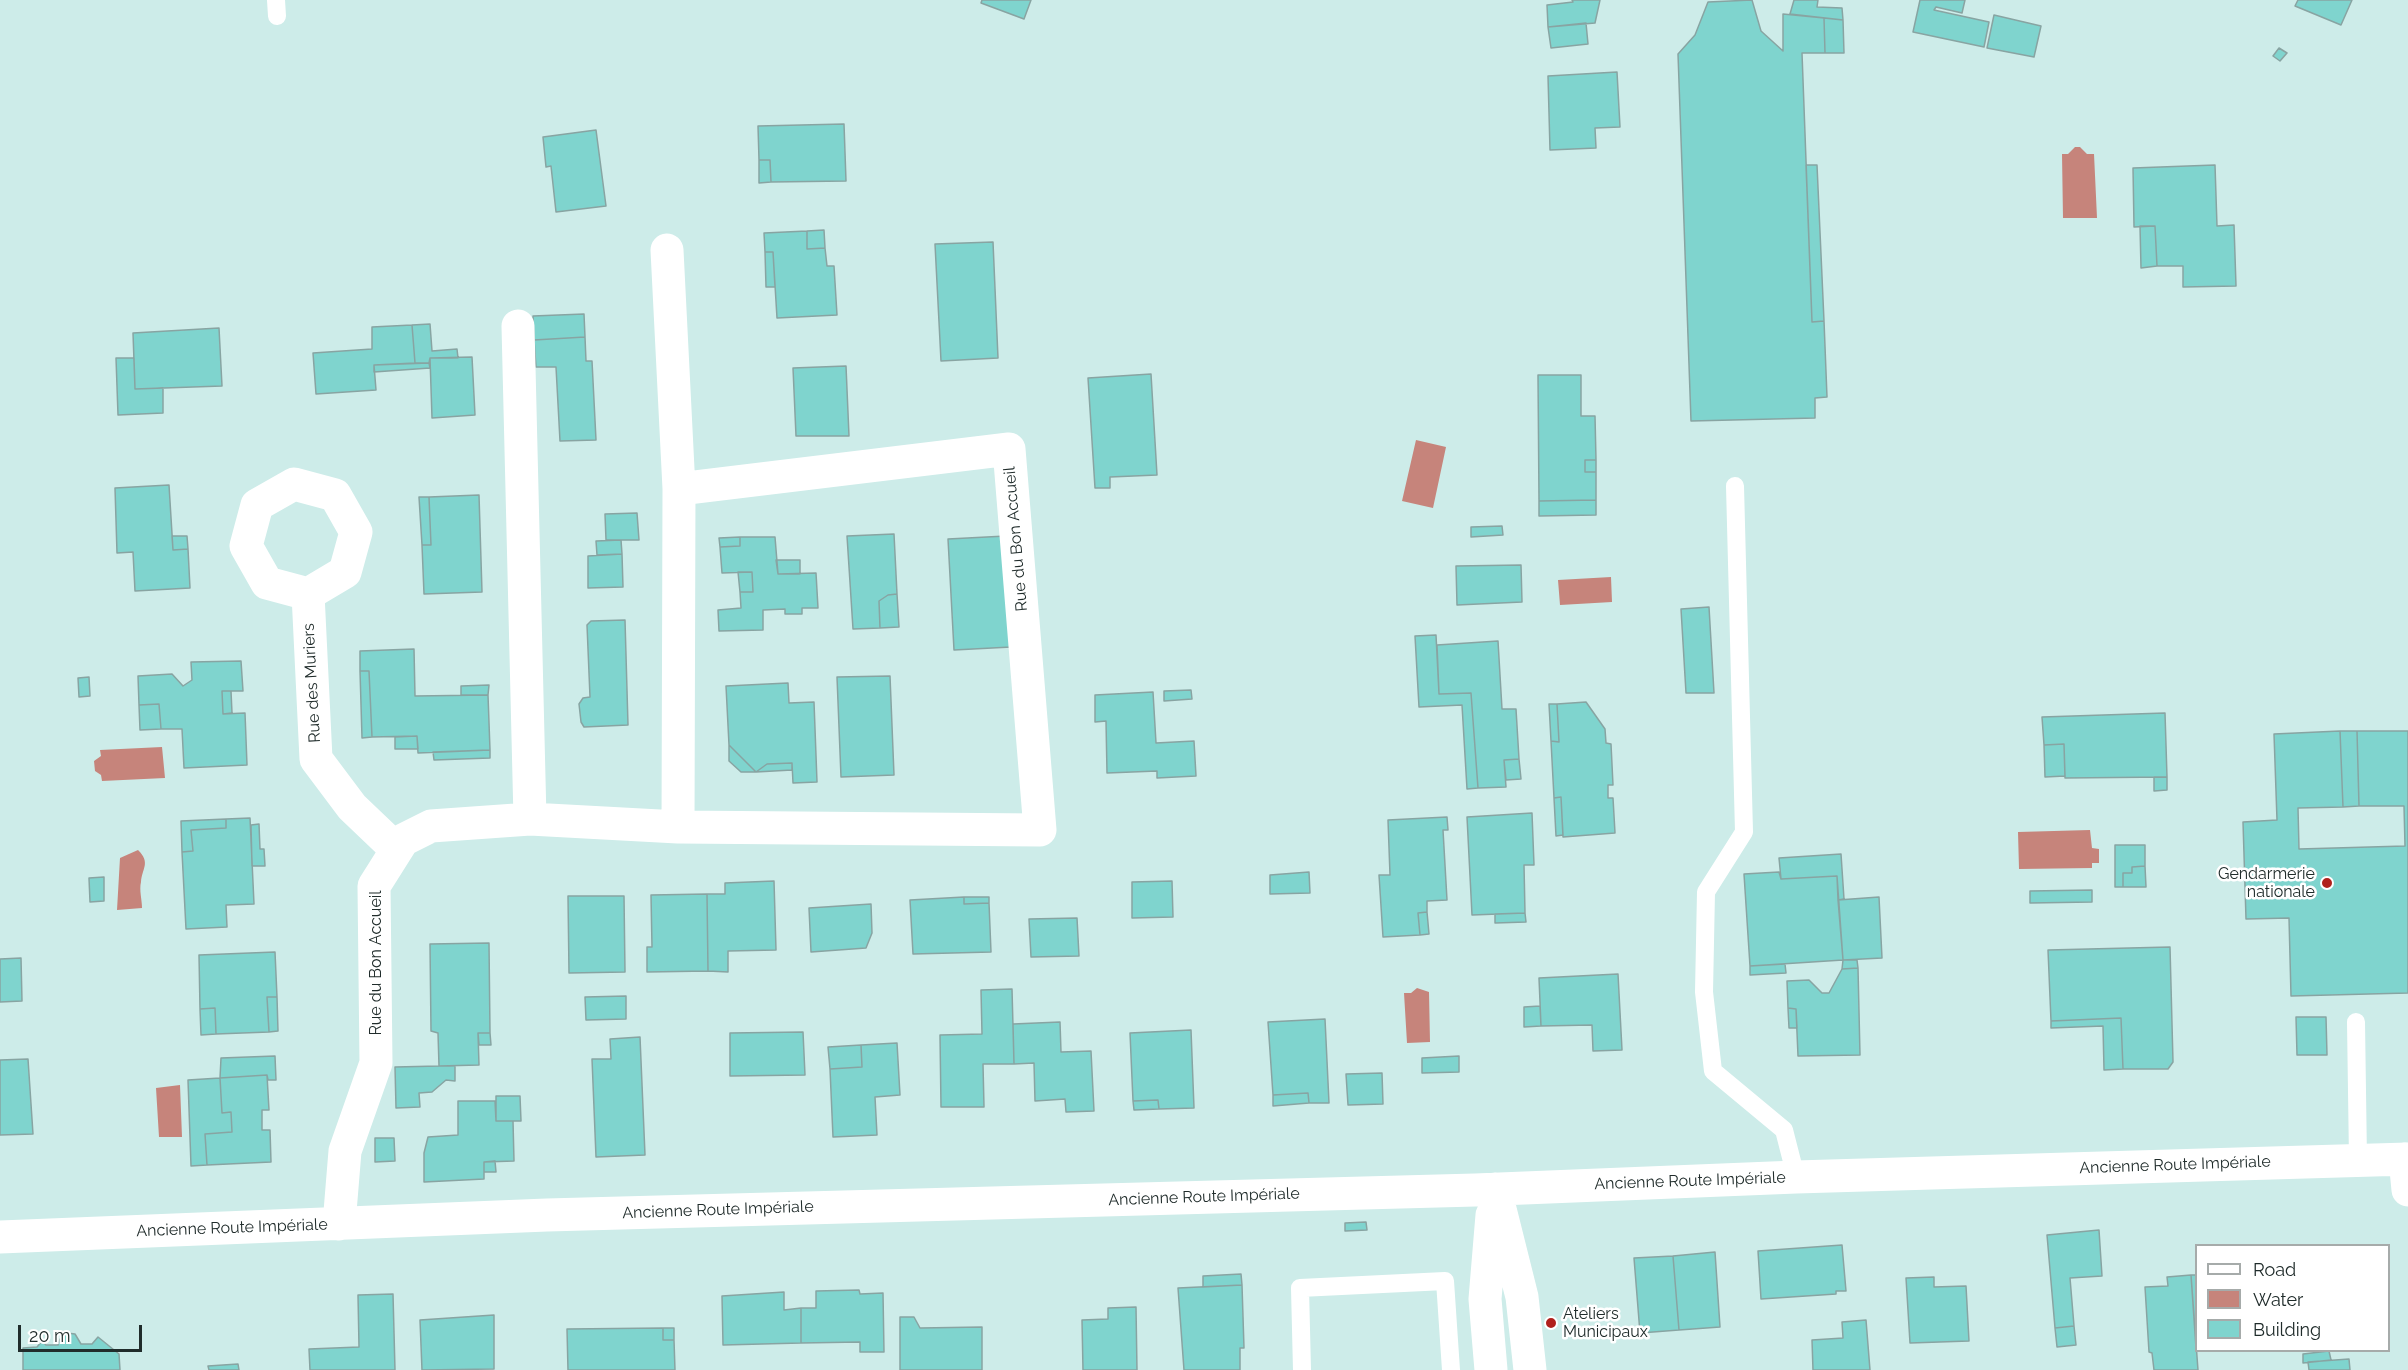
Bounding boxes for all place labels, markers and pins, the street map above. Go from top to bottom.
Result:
place label: Gendarmerie nationale [2218,864,2315,902]
marker: Gendarmerie nationale [2320,876,2334,890]
place label: Ateliers Municipaux [1563,1304,1648,1342]
marker: Ateliers Municipaux [1544,1316,1558,1330]

